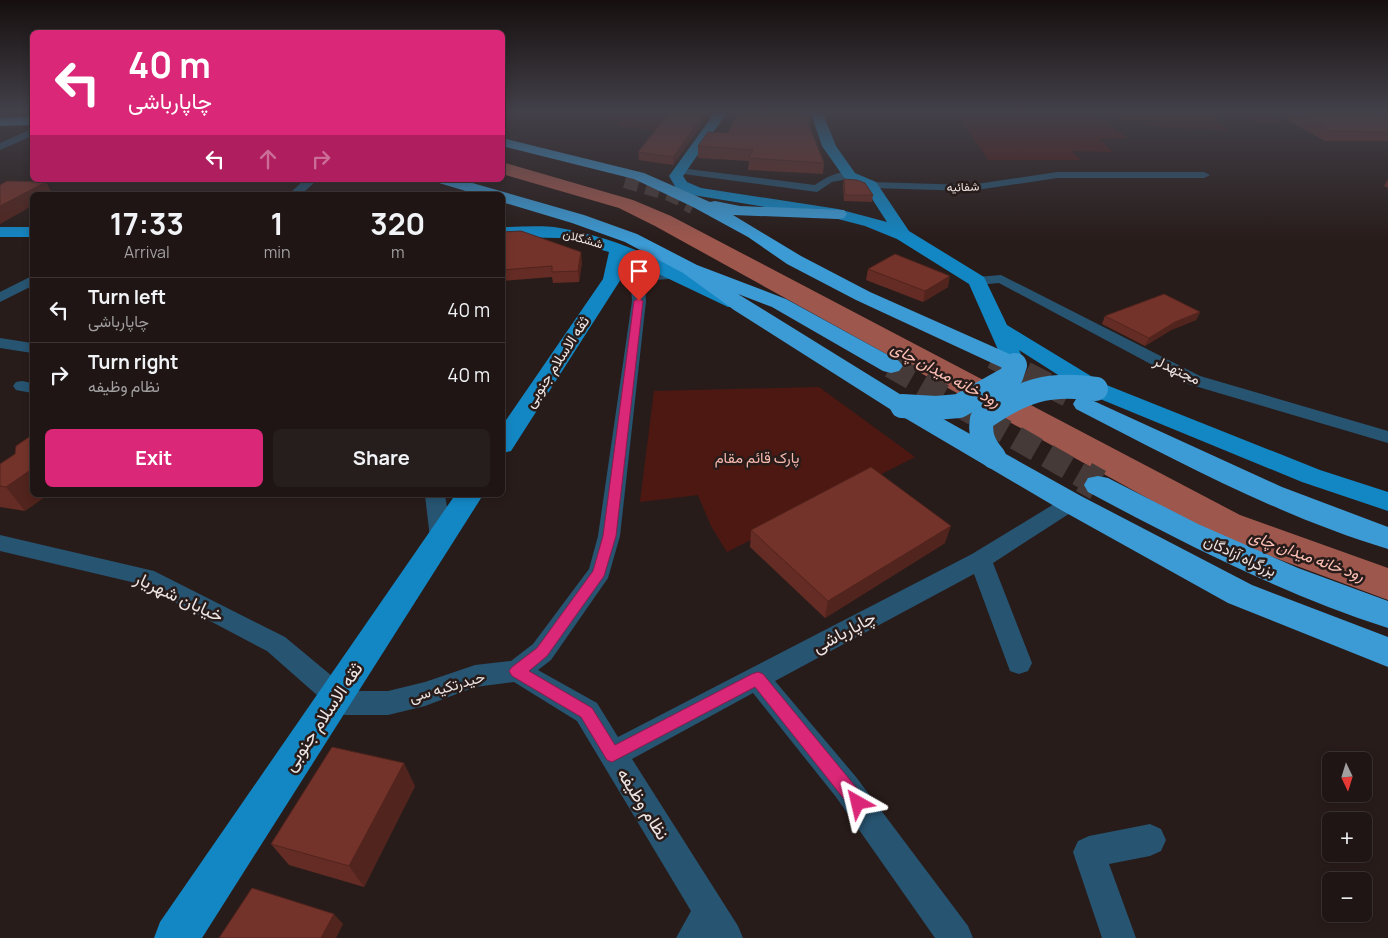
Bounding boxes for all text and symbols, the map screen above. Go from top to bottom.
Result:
text: 40 m [128,41,211,89]
icon: left [45,50,110,115]
text: چاپارباشی [128,86,212,116]
icon: left [201,145,229,173]
icon: ahead [254,145,282,173]
icon: right [307,145,335,173]
street label: شفائیه [946,177,980,196]
text: 17:33 [110,203,184,244]
text: 1 [271,203,284,244]
text: 320 [370,203,425,244]
street label: ششگلان [561,225,605,252]
text: Arrival [124,241,170,263]
text: min [264,241,291,263]
text: m [391,241,405,263]
pin [618,250,660,301]
icon: arrive [625,257,653,285]
text: Turn left [88,284,166,310]
icon: left [45,296,73,324]
text: 40 m [447,297,490,323]
text: چاپارباشی [88,310,149,332]
street label: ثقه الاسلام جنوبی [519,312,594,412]
water label: رود خانه میدان چای [887,336,1005,413]
text: Turn right [88,349,178,375]
street label: مجتهدلر [1150,349,1204,389]
icon: right [45,361,73,389]
text: 40 m [447,362,490,388]
text: نظام وظیفه [88,375,160,397]
button: Exit [45,429,263,487]
button: Share [273,429,490,487]
park label: پارک قائم مقام [715,447,799,468]
water label: رود خانه میدان چای [1246,524,1368,587]
street label: بزرگراه آزادگان [1201,530,1280,581]
street label: خیابان شهریار [130,565,228,627]
street label: چاپارباشی [808,604,880,659]
street label: ثقه الاسلام جنوبی [277,657,368,776]
street label: حیدرتکیه سی [406,666,487,707]
north arrow [1322,752,1372,802]
map controls [1322,752,1372,922]
street label: نظام وظیفه [611,763,675,845]
position arrow [831,776,883,828]
button: + [1322,812,1372,862]
button: − [1322,872,1372,922]

